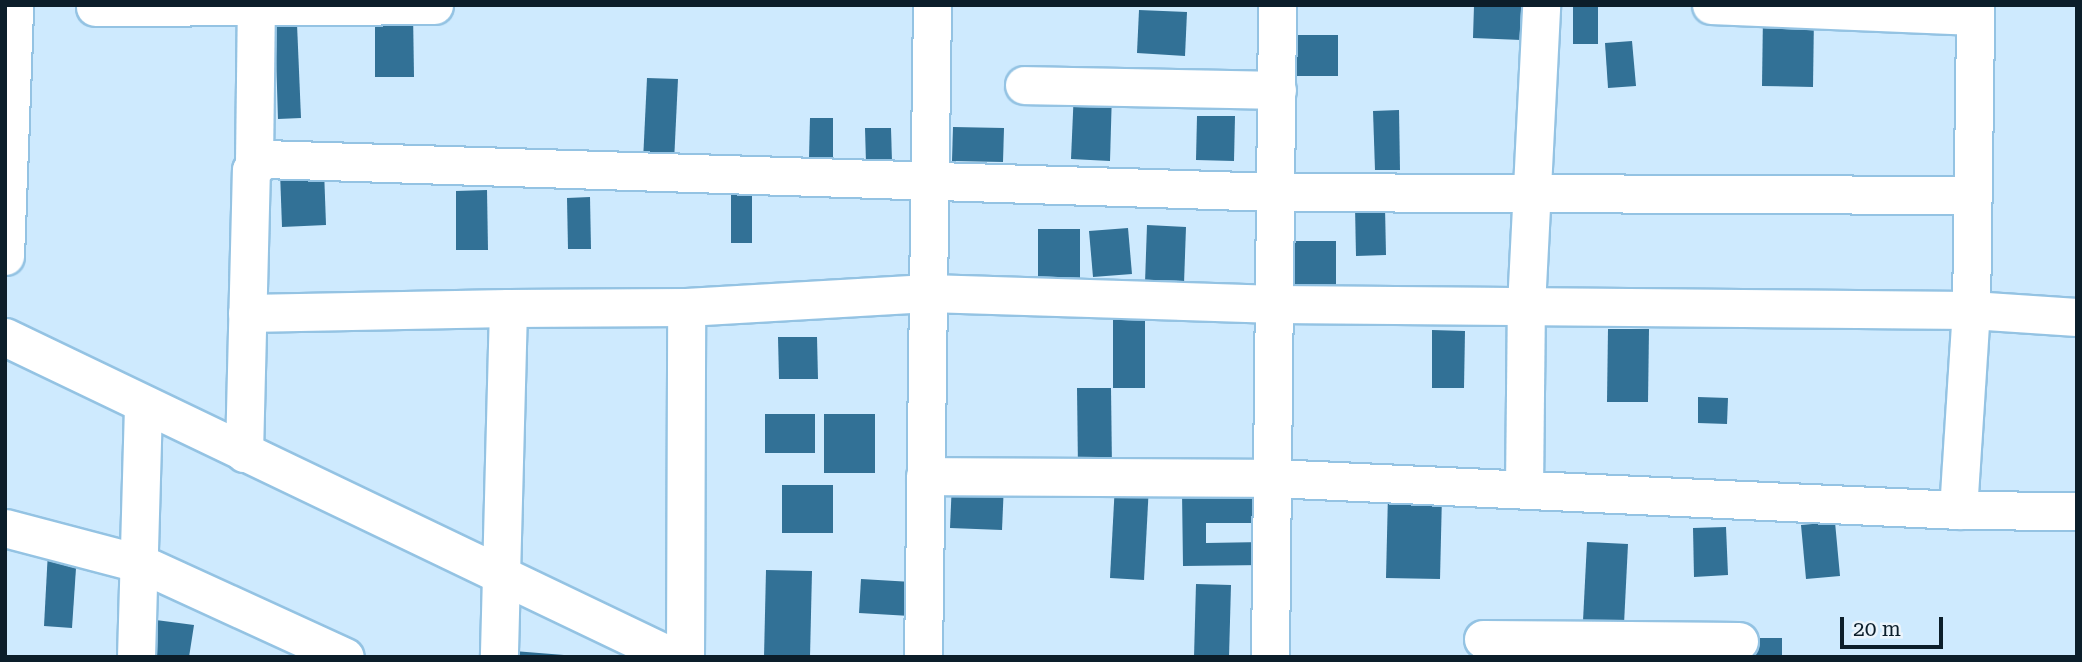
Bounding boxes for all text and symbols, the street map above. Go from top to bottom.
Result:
scale bar [1844,602,1947,646]
text: 20 m [1853,617,1901,641]

